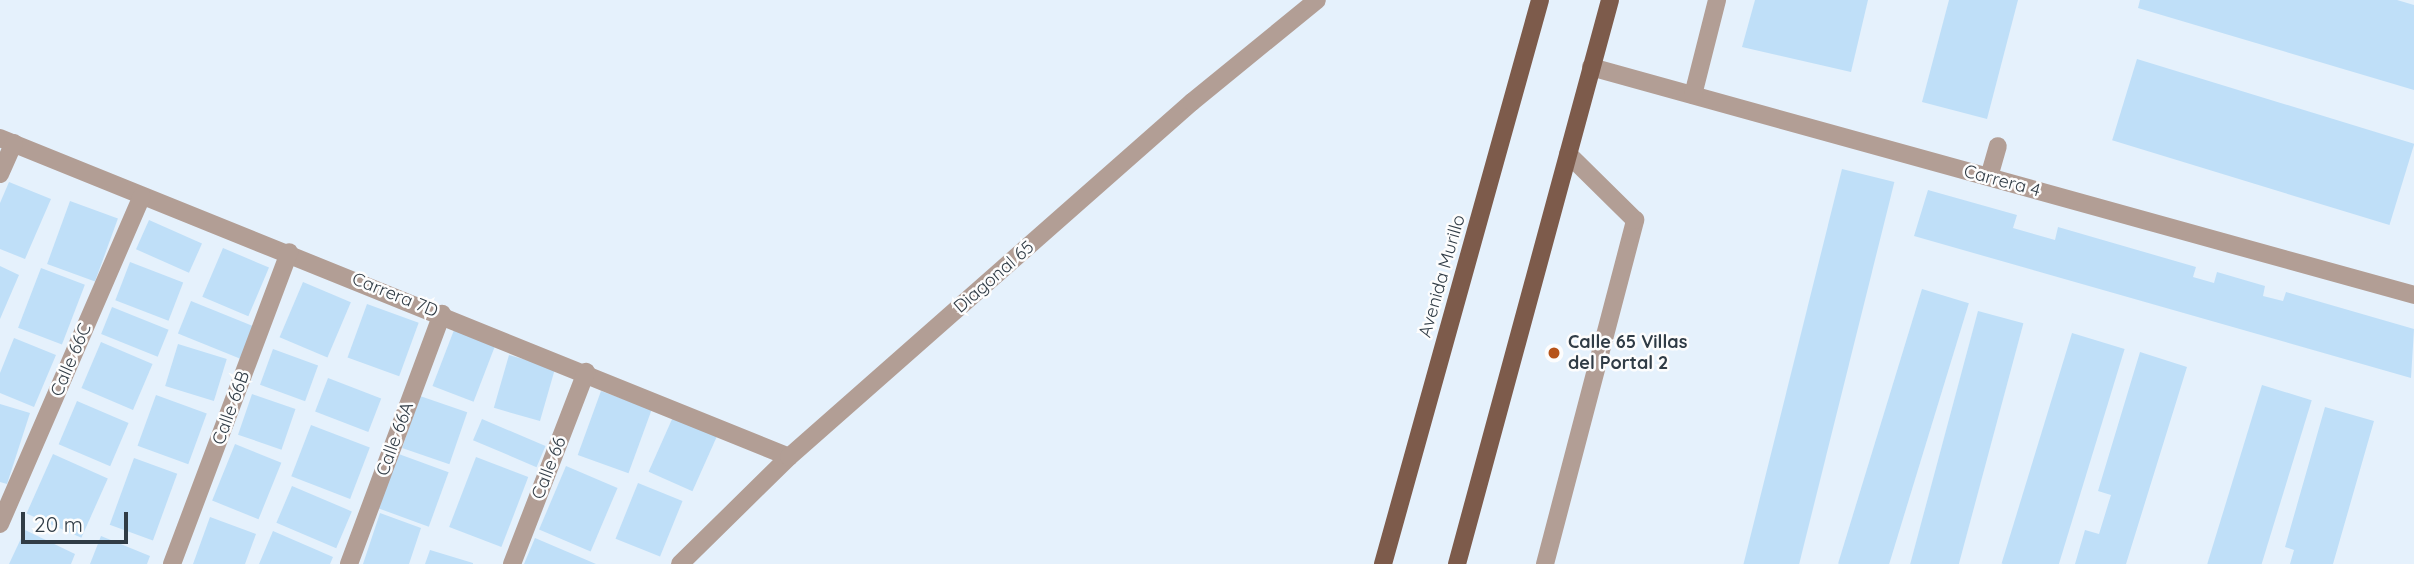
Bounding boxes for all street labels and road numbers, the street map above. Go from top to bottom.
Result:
street label: Carrera 4 [1961,160,2043,202]
street label: Avenida Murillo [1414,212,1470,340]
street label: Diagonal 65 [949,236,1039,318]
street label: Carrera 7D [349,268,441,322]
street label: Calle 66C [46,320,96,400]
street label: Calle 66B [208,368,254,448]
street label: Calle 66A [372,399,418,479]
street label: Calle 66 [527,434,571,502]

